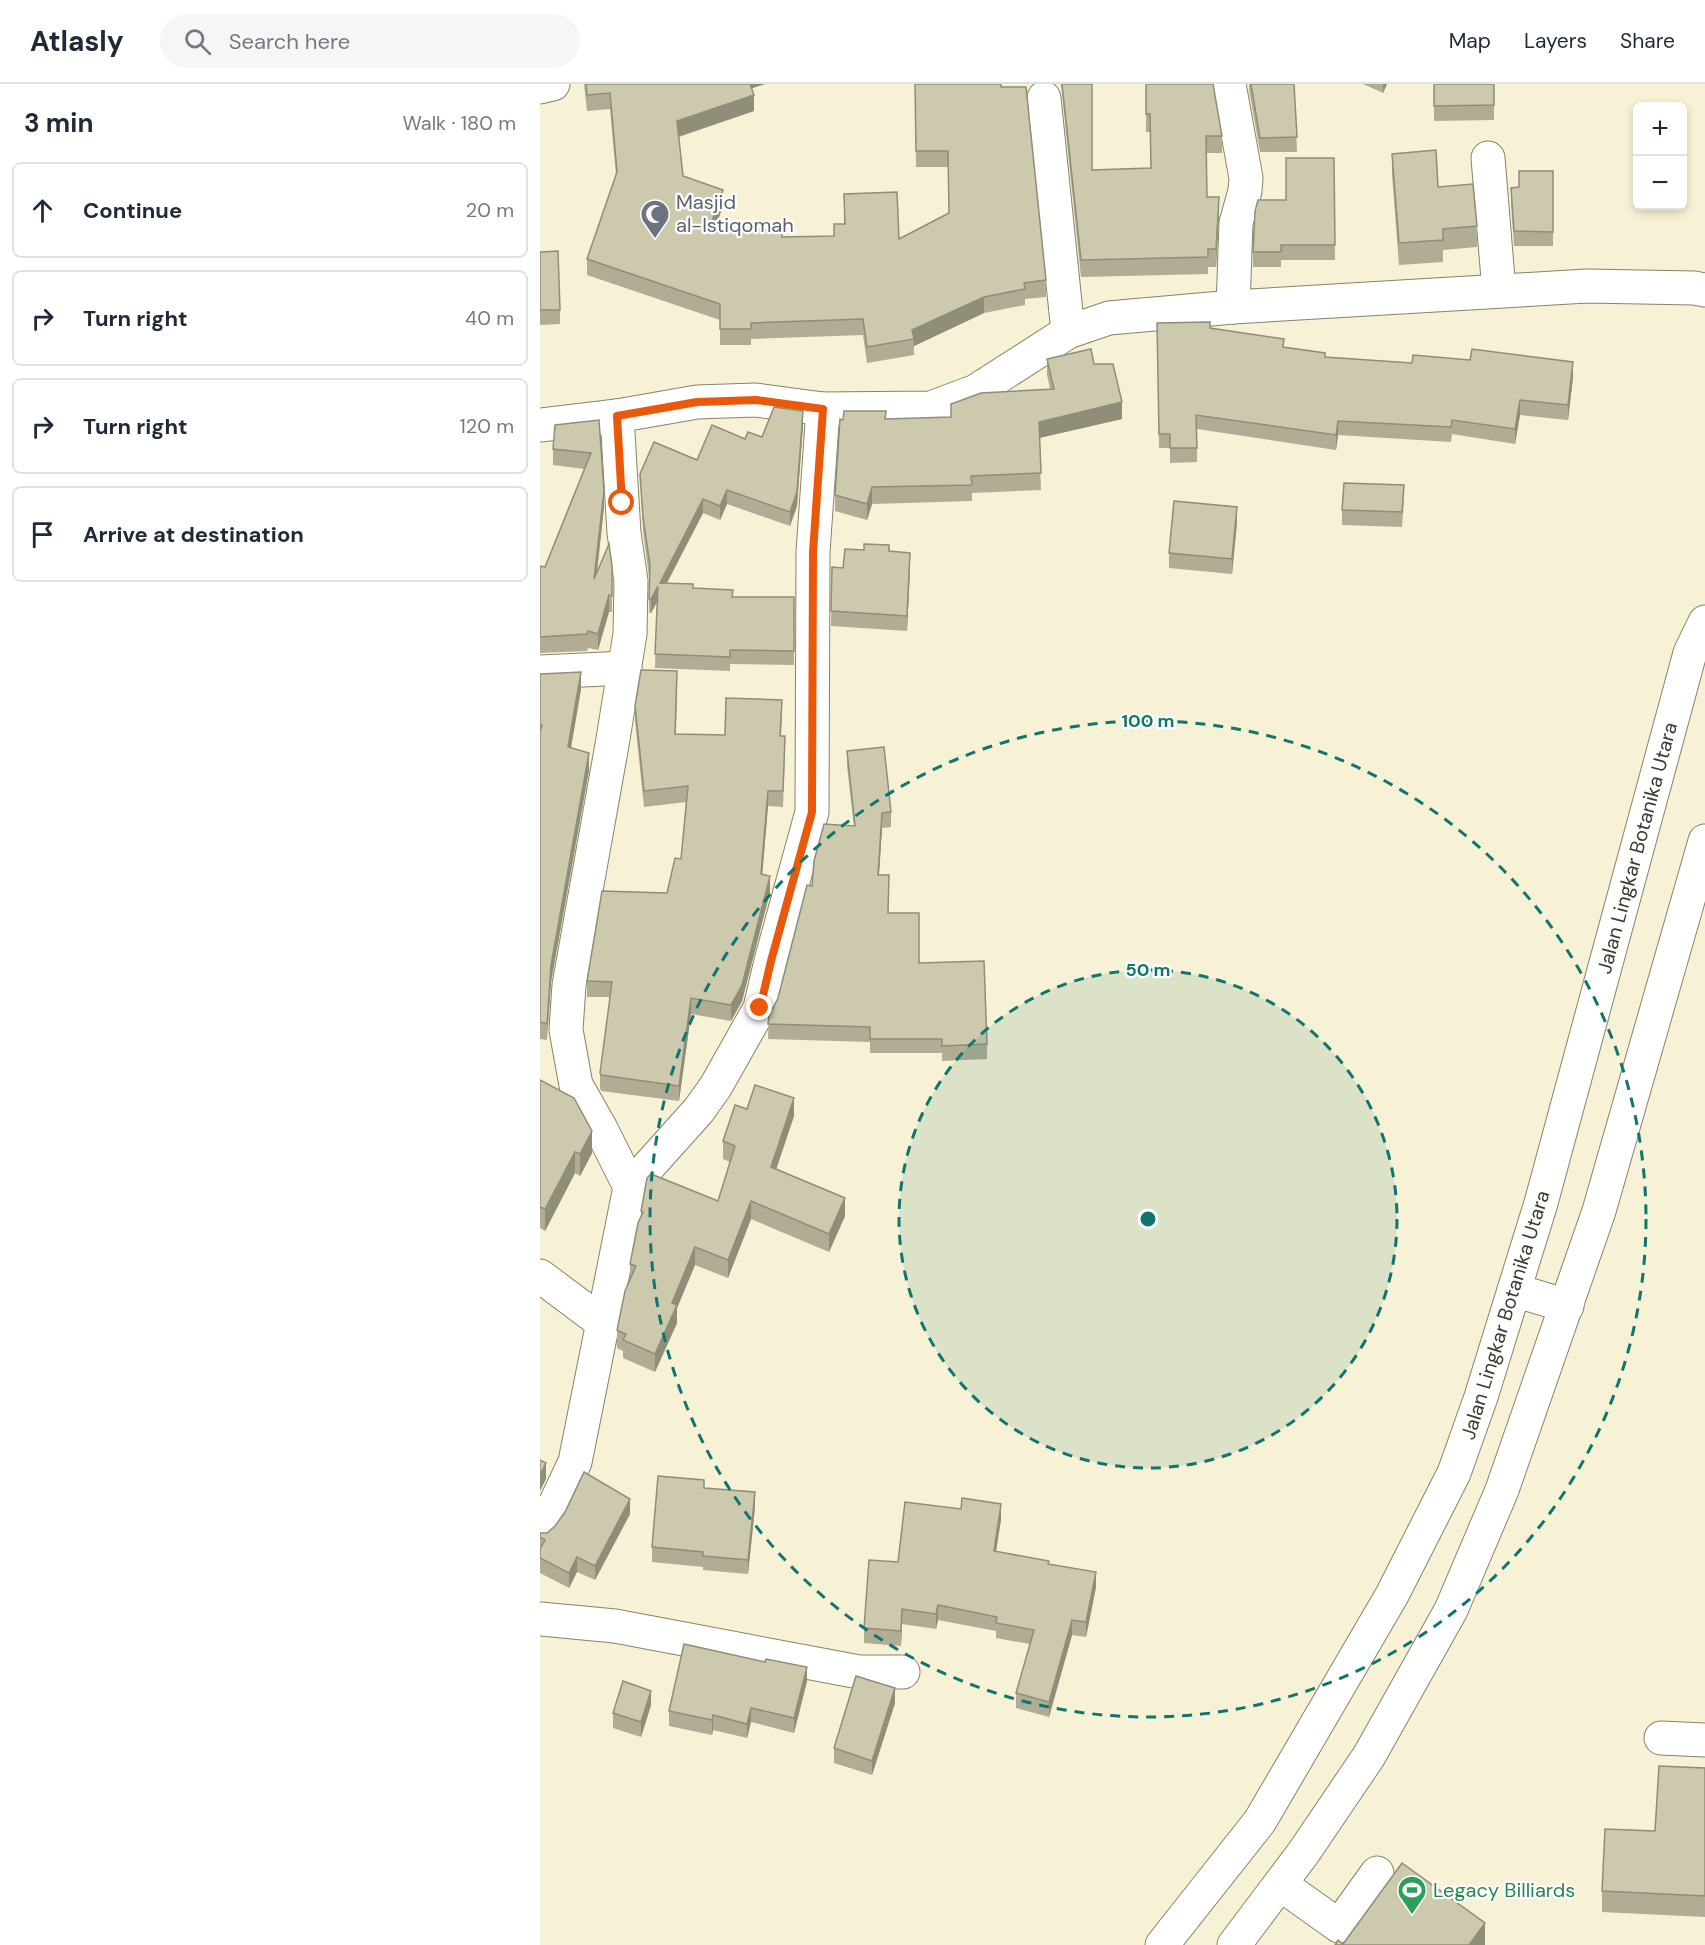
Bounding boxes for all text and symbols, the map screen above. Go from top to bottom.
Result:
search box [160,14,580,68]
text: Atlasly [30,23,124,60]
icon: search [181,25,214,58]
text: Search here [229,27,350,56]
text: Map [1449,27,1491,55]
text: Layers [1524,27,1587,55]
text: Share [1620,27,1675,55]
map controls [1633,102,1687,210]
button: + [1633,102,1687,156]
text: 3 min [24,106,93,140]
text: Walk · 180 m [402,110,516,136]
button: − [1633,156,1687,210]
place label: Masjid al-Istiqomah [676,189,794,238]
icon: ahead [26,194,59,227]
text: Continue [83,196,182,225]
text: 20 m [466,197,514,223]
mosque icon: Masjid al-Istiqomah [639,198,671,240]
icon: right [26,302,59,335]
text: Turn right [83,304,188,333]
text: 40 m [465,305,514,331]
icon: right [26,410,59,443]
text: Turn right [83,412,188,441]
text: 120 m [460,413,514,439]
route start [608,489,634,515]
icon: arrive [26,518,59,551]
text: Arrive at destination [83,520,304,549]
text: 100 m [1121,709,1175,733]
street label: Jalan Lingkar Botanika Utara [1591,719,1683,977]
text: 50 m [1125,958,1171,982]
route end [746,994,772,1020]
street label: Jalan Lingkar Botanika Utara [1455,1187,1555,1443]
centre of rings [1138,1209,1158,1229]
sports icon: Legacy Billiards [1396,1874,1428,1916]
place label: Legacy Billiards [1433,1877,1575,1903]

